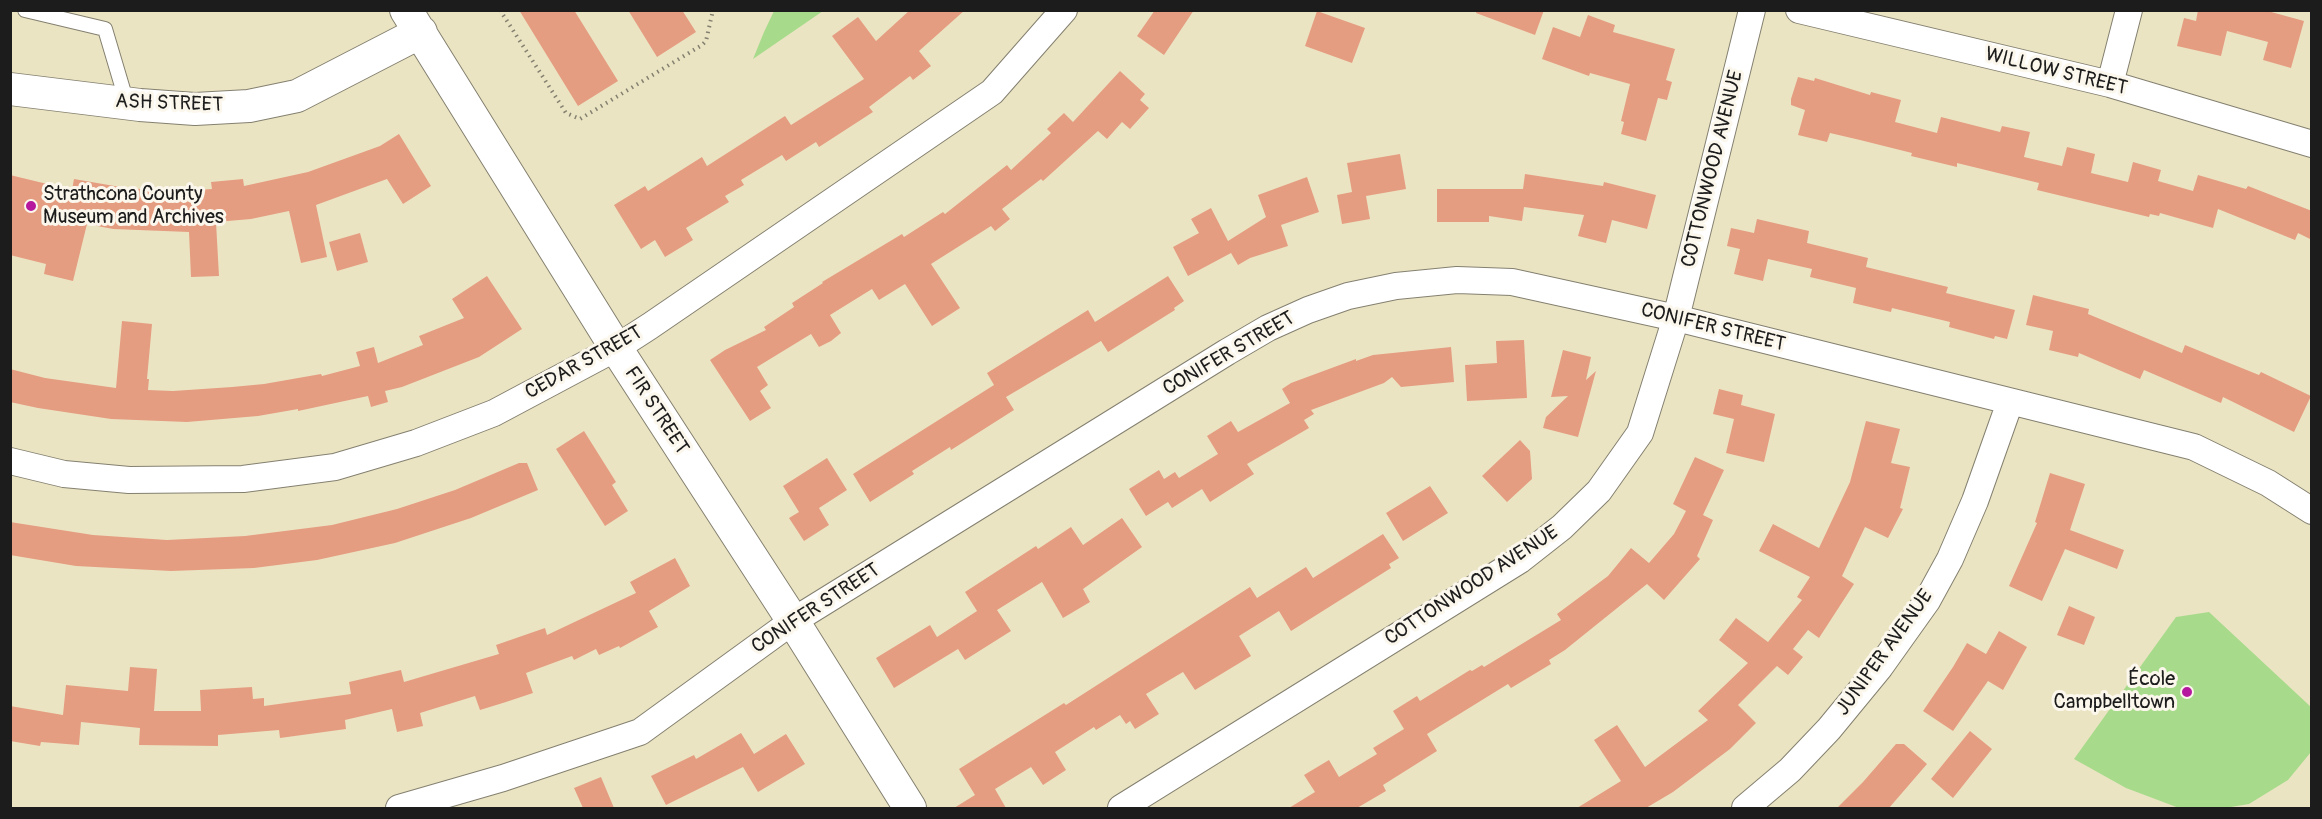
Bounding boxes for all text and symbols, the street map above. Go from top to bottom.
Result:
street label: WILLOW STREET [1982,43,2130,101]
street label: COTTONWOOD AVENUE [1677,68,1749,270]
street label: ASH STREET [115,90,223,118]
place label: Strathcona County Museum and Archives [43,183,224,230]
marker: Strathcona County Museum and Archives [24,199,38,213]
street label: CONIFER STREET [1638,298,1788,358]
street label: CONIFER STREET [1159,307,1299,401]
street label: CEDAR STREET [521,321,647,405]
street label: FIR STREET [619,363,693,459]
street label: COTTONWOOD AVENUE [1381,521,1563,651]
street label: CONIFER STREET [747,559,885,659]
street label: JUNIPER AVENUE [1831,585,1939,721]
place label: École Campbelltown [2054,668,2175,715]
marker: École Campbelltown [2180,685,2194,699]

